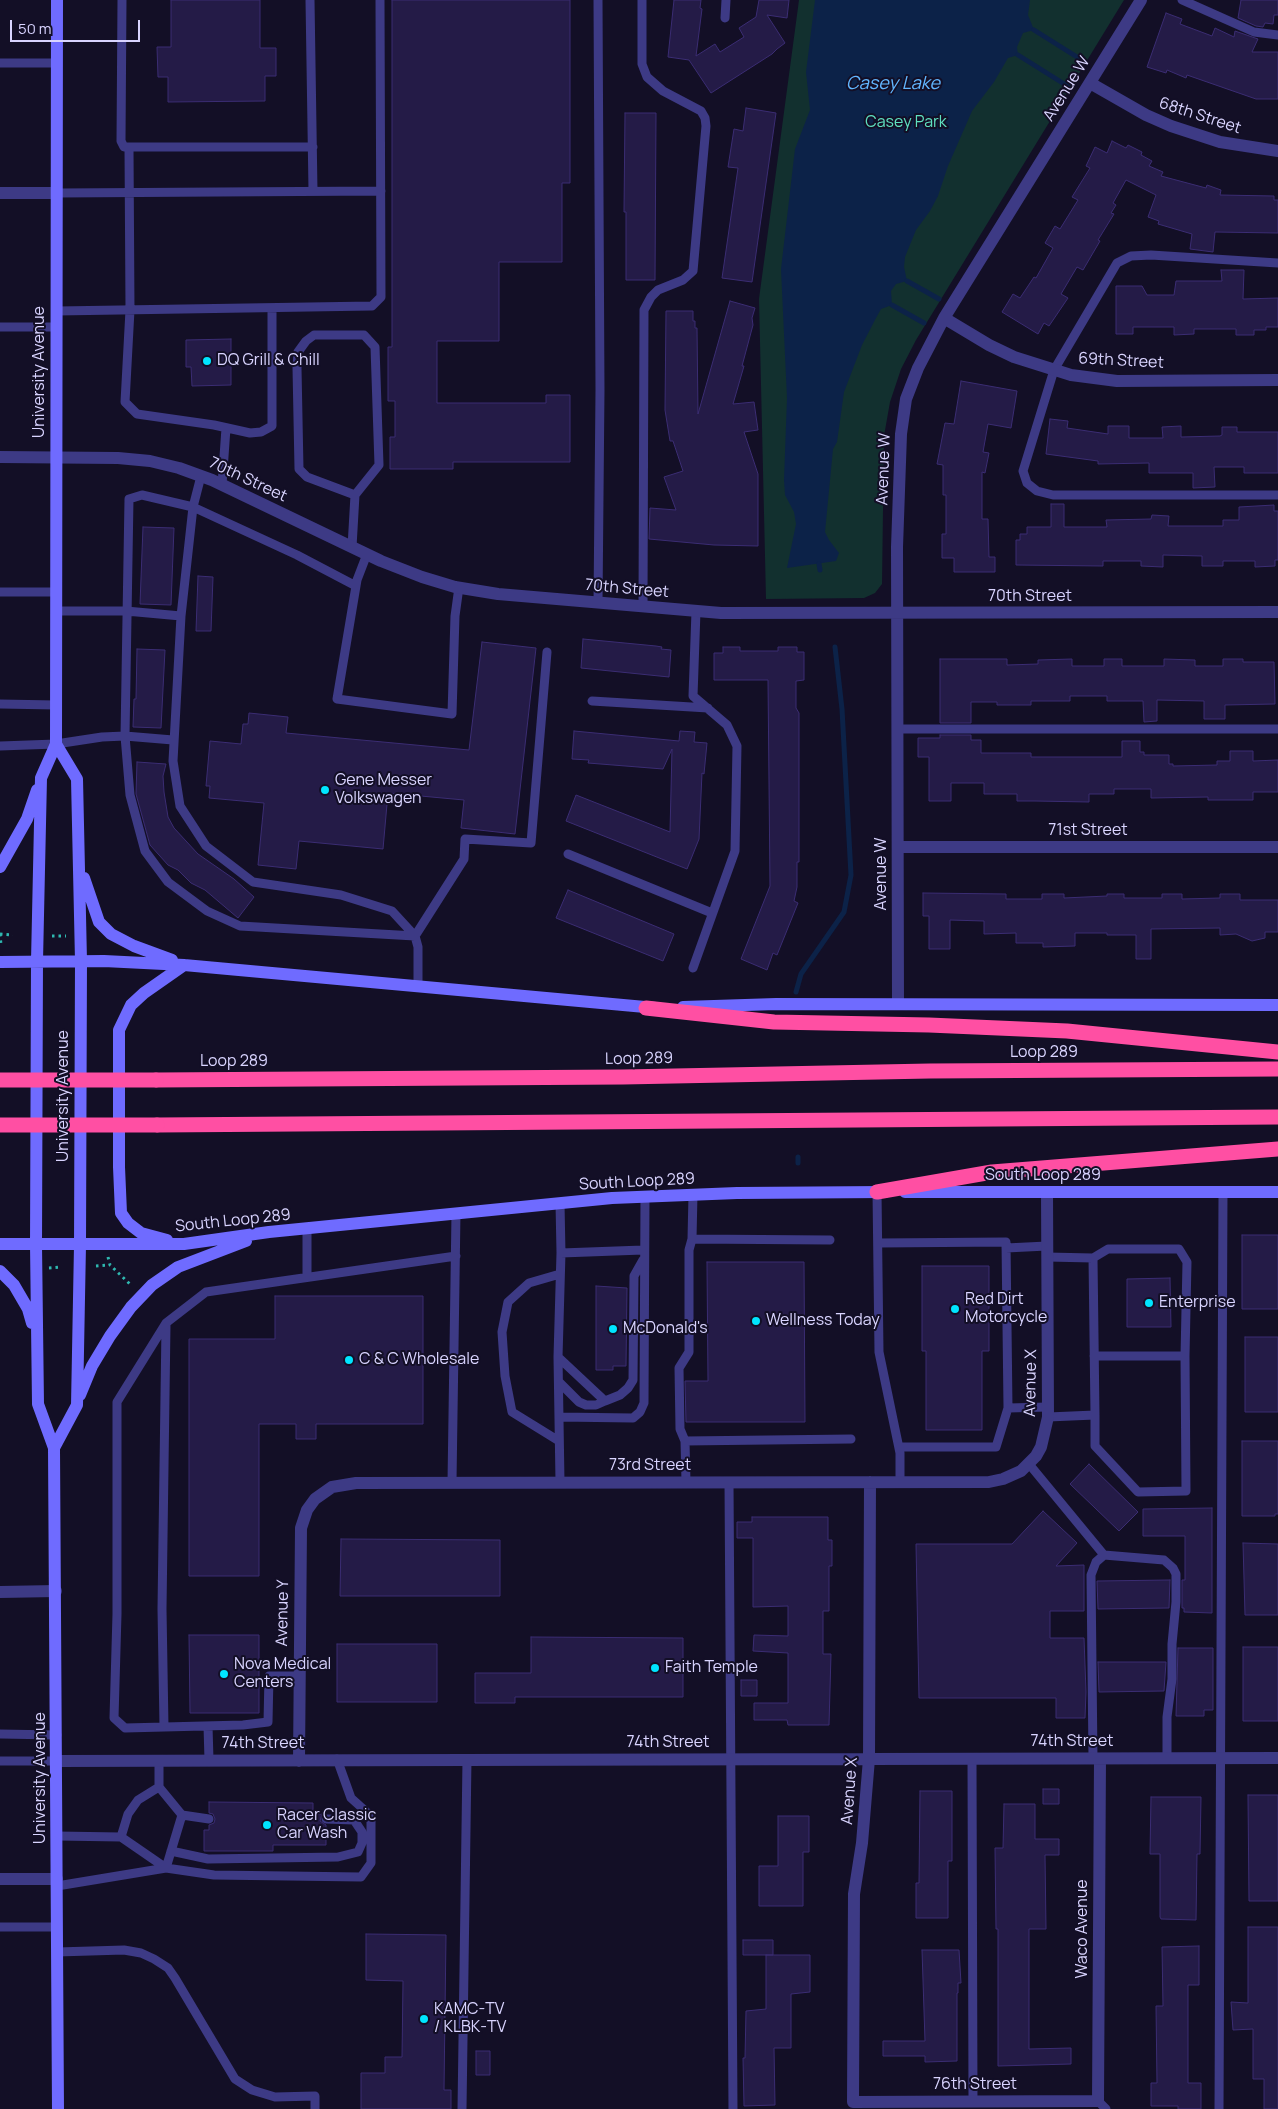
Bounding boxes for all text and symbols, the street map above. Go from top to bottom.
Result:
scale bar [12,10,142,42]
text: 50 m [18,18,52,39]
street label: Avenue W [1040,53,1094,125]
water label: Casey Lake [846,73,940,95]
street label: 68th Street [1156,94,1244,138]
park label: Casey Park [865,113,947,133]
street label: University Avenue [30,306,50,438]
street label: 69th Street [1078,349,1164,373]
place label: DQ Grill & Chill [217,351,320,371]
marker: DQ Grill & Chill [201,355,213,367]
street label: Avenue W [873,432,895,506]
street label: 70th Street [206,454,290,506]
street label: 70th Street [584,576,670,602]
street label: 70th Street [988,587,1072,607]
place label: Gene Messer Volkswagen [335,771,432,809]
marker: Gene Messer Volkswagen [319,784,331,796]
street label: 71st Street [1048,821,1128,841]
street label: Avenue W [872,838,892,910]
street label: University Avenue [54,1030,74,1162]
street label: Loop 289 [1010,1043,1078,1063]
street label: Loop 289 [605,1049,673,1069]
street label: Loop 289 [200,1052,268,1072]
street label: South Loop 289 [985,1166,1101,1186]
street label: South Loop 289 [579,1169,695,1195]
street label: South Loop 289 [174,1205,292,1237]
place label: Red Dirt Motorcycle [965,1290,1047,1328]
place label: Enterprise [1159,1293,1236,1313]
marker: Enterprise [1143,1297,1155,1309]
marker: Red Dirt Motorcycle [949,1303,961,1315]
place label: Wellness Today [766,1311,880,1331]
marker: Wellness Today [750,1315,762,1327]
place label: McDonald's [623,1319,708,1339]
marker: McDonald's [607,1323,619,1335]
street label: Avenue X [1021,1349,1041,1417]
place label: C & C Wholesale [359,1350,479,1370]
marker: C & C Wholesale [343,1354,355,1366]
street label: 73rd Street [609,1456,691,1476]
street label: Avenue Y [273,1579,293,1647]
place label: Nova Medical Centers [234,1655,331,1693]
place label: Faith Temple [665,1658,758,1678]
marker: Faith Temple [649,1662,661,1674]
marker: Nova Medical Centers [218,1668,230,1680]
street label: University Avenue [31,1712,51,1844]
street label: 74th Street [1031,1732,1113,1752]
street label: 74th Street [627,1733,709,1753]
street label: 74th Street [222,1734,304,1754]
street label: Avenue X [838,1757,862,1825]
place label: Racer Classic Car Wash [277,1806,376,1844]
marker: Racer Classic Car Wash [261,1819,273,1831]
street label: Waco Avenue [1073,1879,1093,1979]
place label: KAMC-TV / KLBK-TV [434,2000,506,2038]
marker: KAMC-TV / KLBK-TV [418,2013,430,2025]
street label: 76th Street [933,2075,1017,2095]

